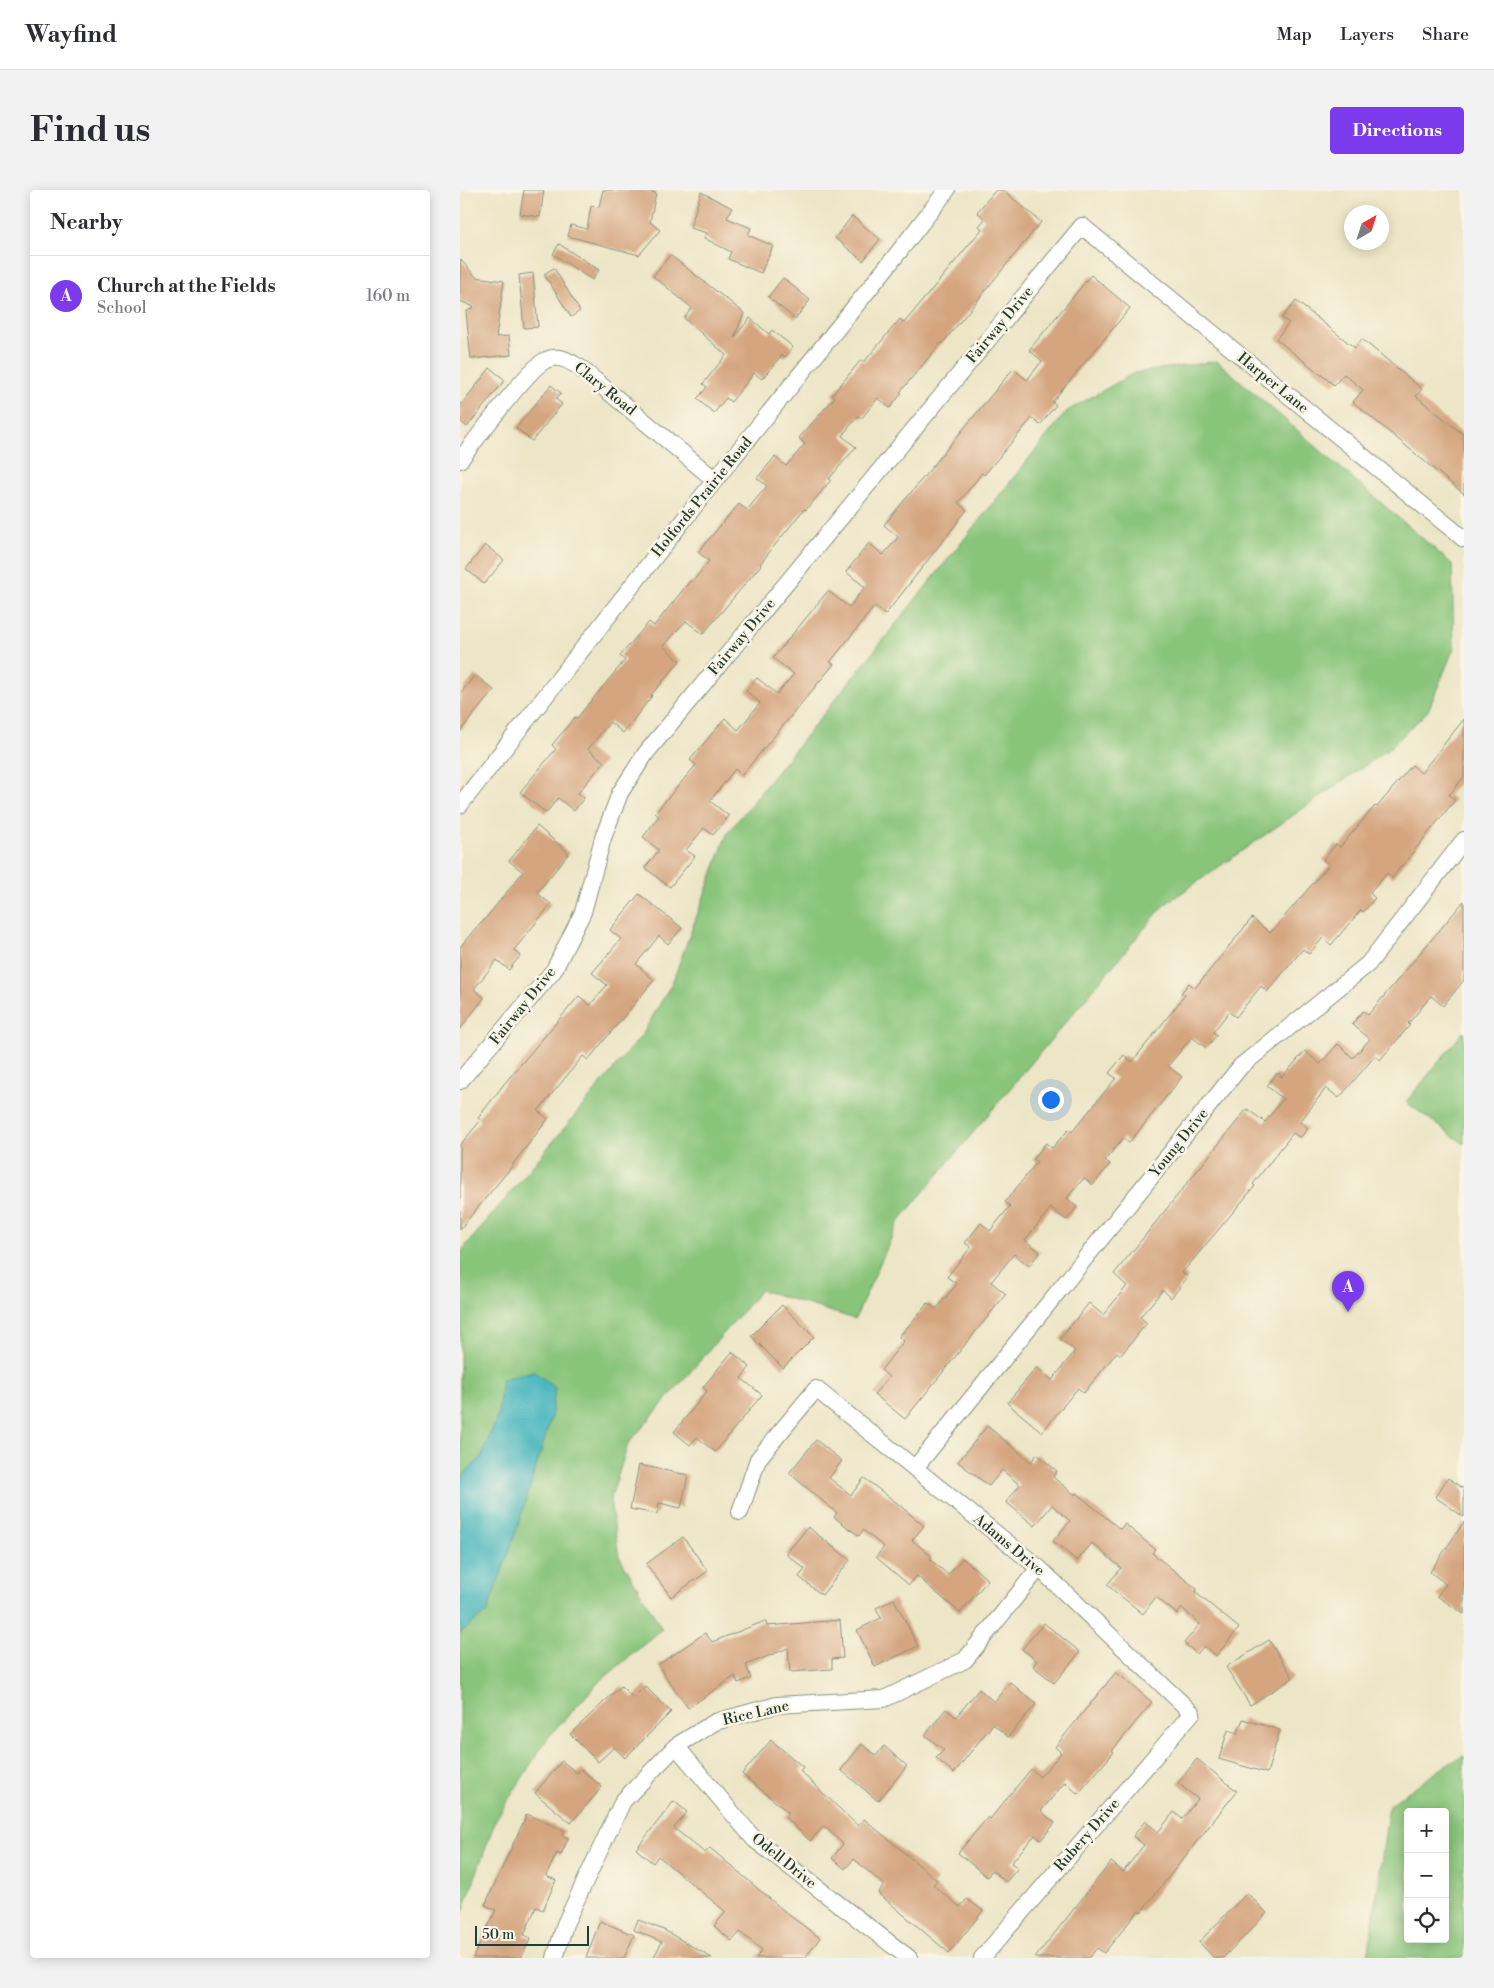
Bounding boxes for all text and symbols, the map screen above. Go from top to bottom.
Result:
text: Wayfind [25,20,117,50]
text: Map [1277,23,1312,46]
text: Layers [1340,23,1394,46]
text: Share [1422,23,1469,46]
button: Directions [1330,107,1464,154]
text: Find us [30,109,150,152]
north arrow [1344,205,1389,250]
text: Nearby [50,210,123,236]
text: Church at the Fields [97,274,276,298]
street label: Fairway Drive [962,283,1038,367]
text: A [60,286,72,306]
text: 160 m [366,286,410,306]
text: School [97,298,146,318]
street label: Harper Lane [1233,348,1313,418]
street label: Clary Road [570,358,640,420]
street label: Holfords Prairie Road [648,433,757,561]
street label: Fairway Drive [704,595,780,679]
street label: Fairway Drive [486,963,560,1049]
your location [1038,1087,1064,1113]
street label: Young Drive [1145,1105,1213,1182]
pin: A [1332,1271,1364,1312]
street label: Adams Drive [969,1509,1048,1580]
street label: Rice Lane [721,1696,791,1730]
street label: Rubery Drive [1050,1795,1124,1875]
map controls [1404,1808,1449,1943]
button: + [1404,1808,1449,1853]
street label: Odell Drive [748,1829,820,1893]
button: − [1404,1853,1449,1898]
button: locate [1404,1898,1449,1943]
scale bar [475,1923,589,1946]
text: 50 m [482,1926,514,1944]

